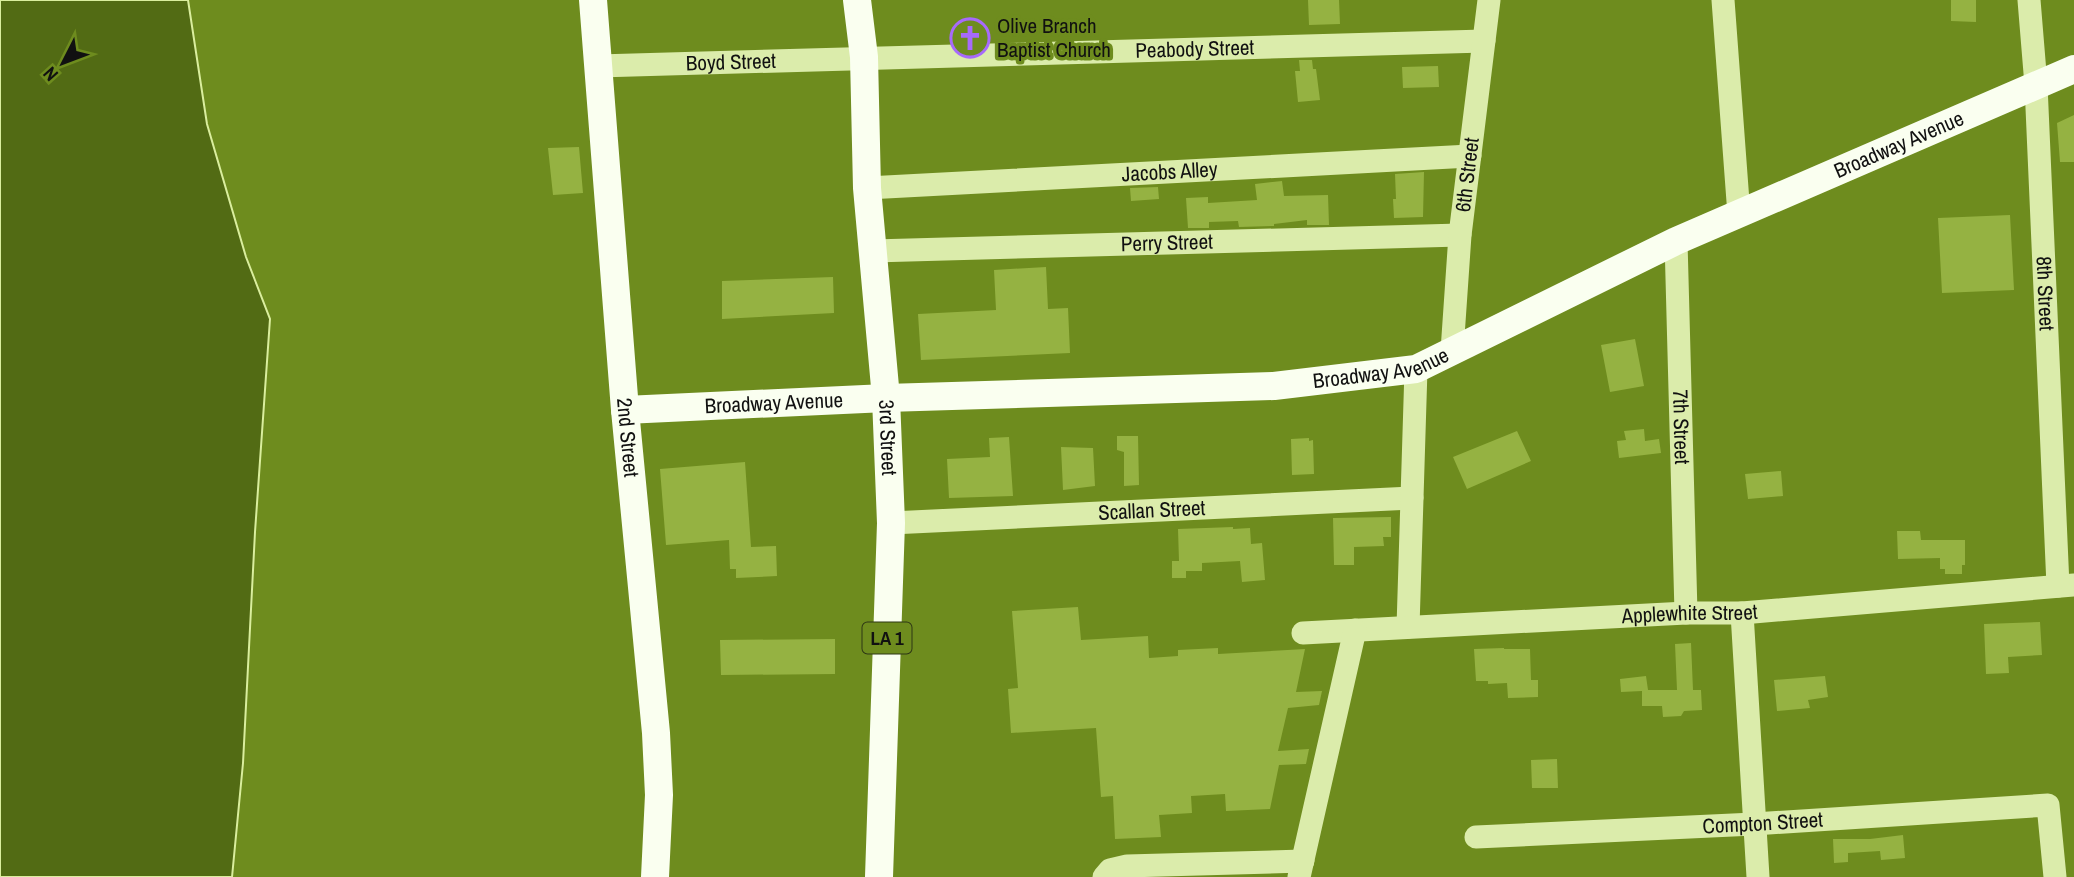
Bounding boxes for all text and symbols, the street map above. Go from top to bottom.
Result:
place label: Olive Branch Baptist Church [997,11,1111,64]
church icon: Olive Branch Baptist Church [949,17,991,59]
north arrow [28,28,98,98]
street label: Peabody Street [1135,32,1255,65]
street label: Boyd Street [686,46,777,78]
text: N [37,61,64,87]
street label: Broadway Avenue [1829,103,1968,185]
street label: 6th Street [1448,136,1486,214]
street label: Jacobs Alley [1121,154,1219,188]
street label: Perry Street [1121,227,1213,258]
street label: 8th Street [2030,256,2062,332]
street label: Broadway Avenue [1311,340,1453,395]
street label: Broadway Avenue [704,385,844,420]
street label: 7th Street [1666,389,1697,465]
street label: 2nd Street [610,397,646,479]
street label: 3rd Street [872,399,904,476]
street label: Scallan Street [1097,493,1206,527]
street label: Applewhite Street [1620,597,1759,630]
road number: LA 1 [862,622,912,653]
street label: Compton Street [1702,805,1824,840]

